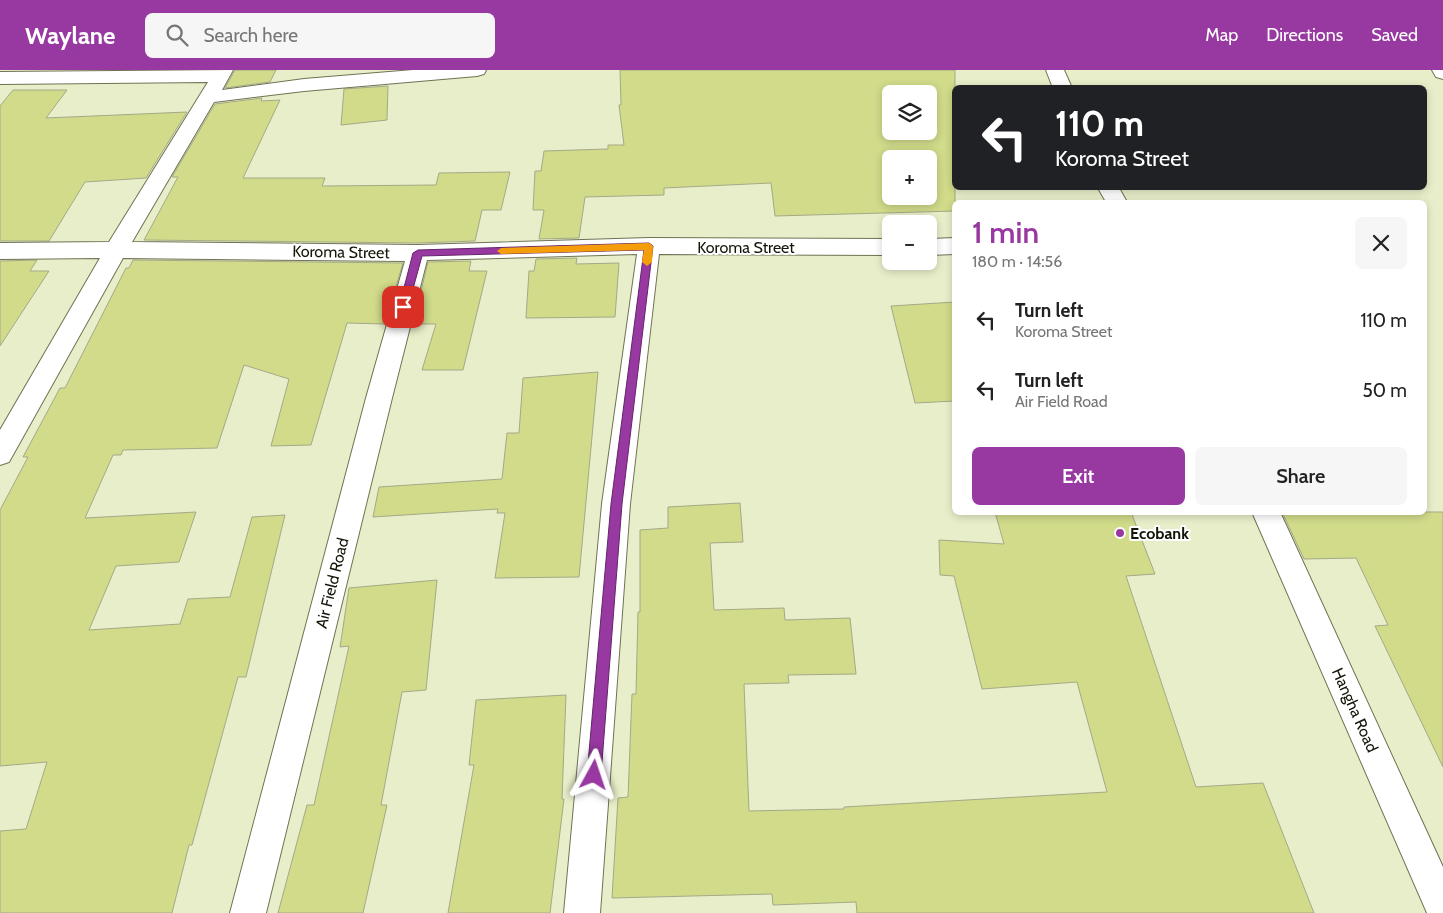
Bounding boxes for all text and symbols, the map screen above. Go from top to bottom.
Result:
search box [145,13,495,58]
text: Waylane [25,21,115,50]
icon: search [163,21,191,49]
text: Search here [203,24,298,47]
text: Map [1205,24,1238,46]
text: Directions [1266,24,1343,46]
text: Saved [1371,24,1418,46]
map controls [882,85,937,270]
button: layers [882,85,937,140]
text: 110 m [1055,102,1144,145]
icon: left [972,105,1037,170]
text: Koroma Street [1055,145,1189,172]
button: + [882,150,937,205]
text: 1 min [972,214,1039,251]
button: − [882,215,937,270]
button: close [1355,217,1407,269]
street label: Koroma Street [697,238,795,257]
street label: Koroma Street [292,242,390,262]
text: 180 m · 14:56 [972,252,1062,271]
pin [382,286,424,328]
icon: arrive [389,293,417,321]
text: Turn left [1015,299,1083,322]
icon: left [972,306,1000,334]
text: 110 m [1360,309,1407,332]
text: Koroma Street [1015,322,1112,341]
text: Turn left [1015,369,1083,392]
icon: left [972,376,1000,404]
text: 50 m [1363,379,1407,402]
text: Air Field Road [1015,392,1108,411]
button: Exit [972,447,1185,505]
button: Share [1195,447,1407,505]
place label: Ecobank [1130,524,1189,543]
marker: Ecobank [1114,527,1126,539]
street label: Air Field Road [312,536,352,630]
street label: Hangha Road [1328,665,1382,755]
position arrow [567,748,619,800]

